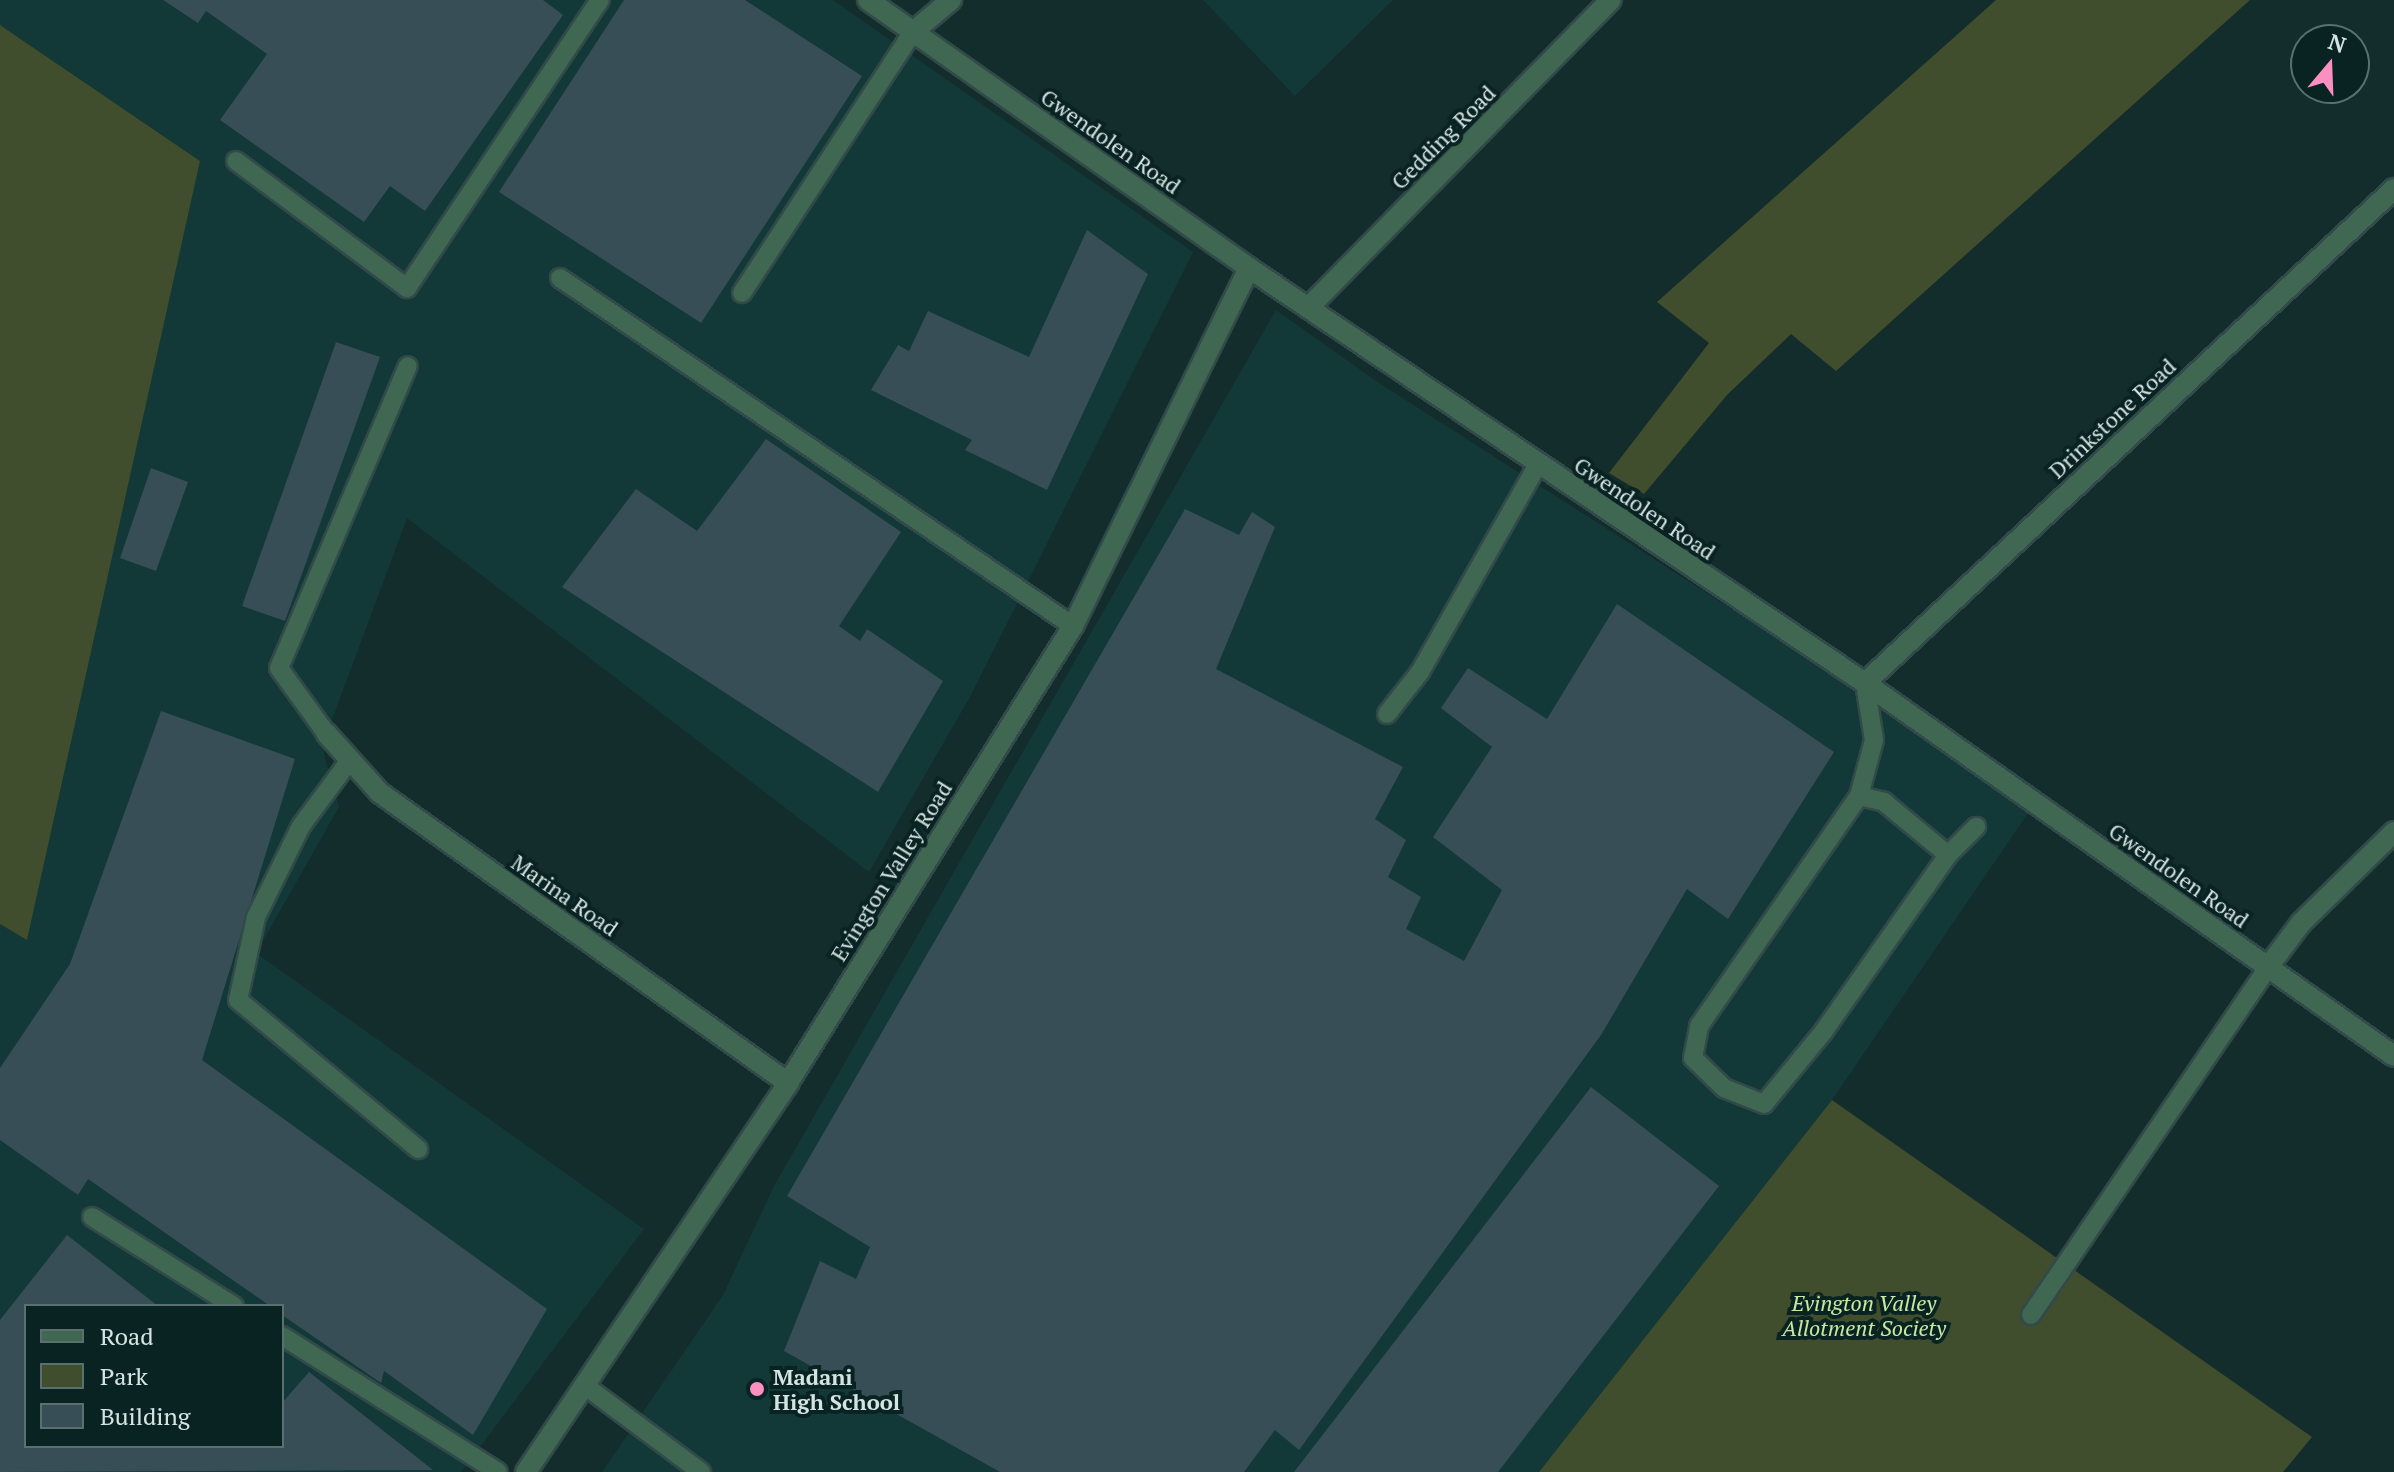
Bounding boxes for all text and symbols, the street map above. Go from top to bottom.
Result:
north arrow [2290,24,2370,104]
text: N [2325,26,2350,59]
street label: Gedding Road [1385,79,1501,195]
street label: Gwendolen Road [1036,83,1186,199]
street label: Drinkstone Road [2043,353,2181,483]
street label: Gwendolen Road [1569,451,1721,565]
street label: Evington Valley Road [825,776,957,966]
street label: Gwendolen Road [2104,817,2254,933]
street label: Marina Road [507,849,623,941]
park label: Evington Valley Allotment Society [1782,1289,1946,1340]
legend [24,1304,284,1448]
text: Road [100,1320,154,1352]
text: Park [100,1360,148,1392]
place label: Madani High School [773,1363,900,1414]
marker: Madani High School [748,1380,766,1398]
text: Building [100,1400,190,1432]

